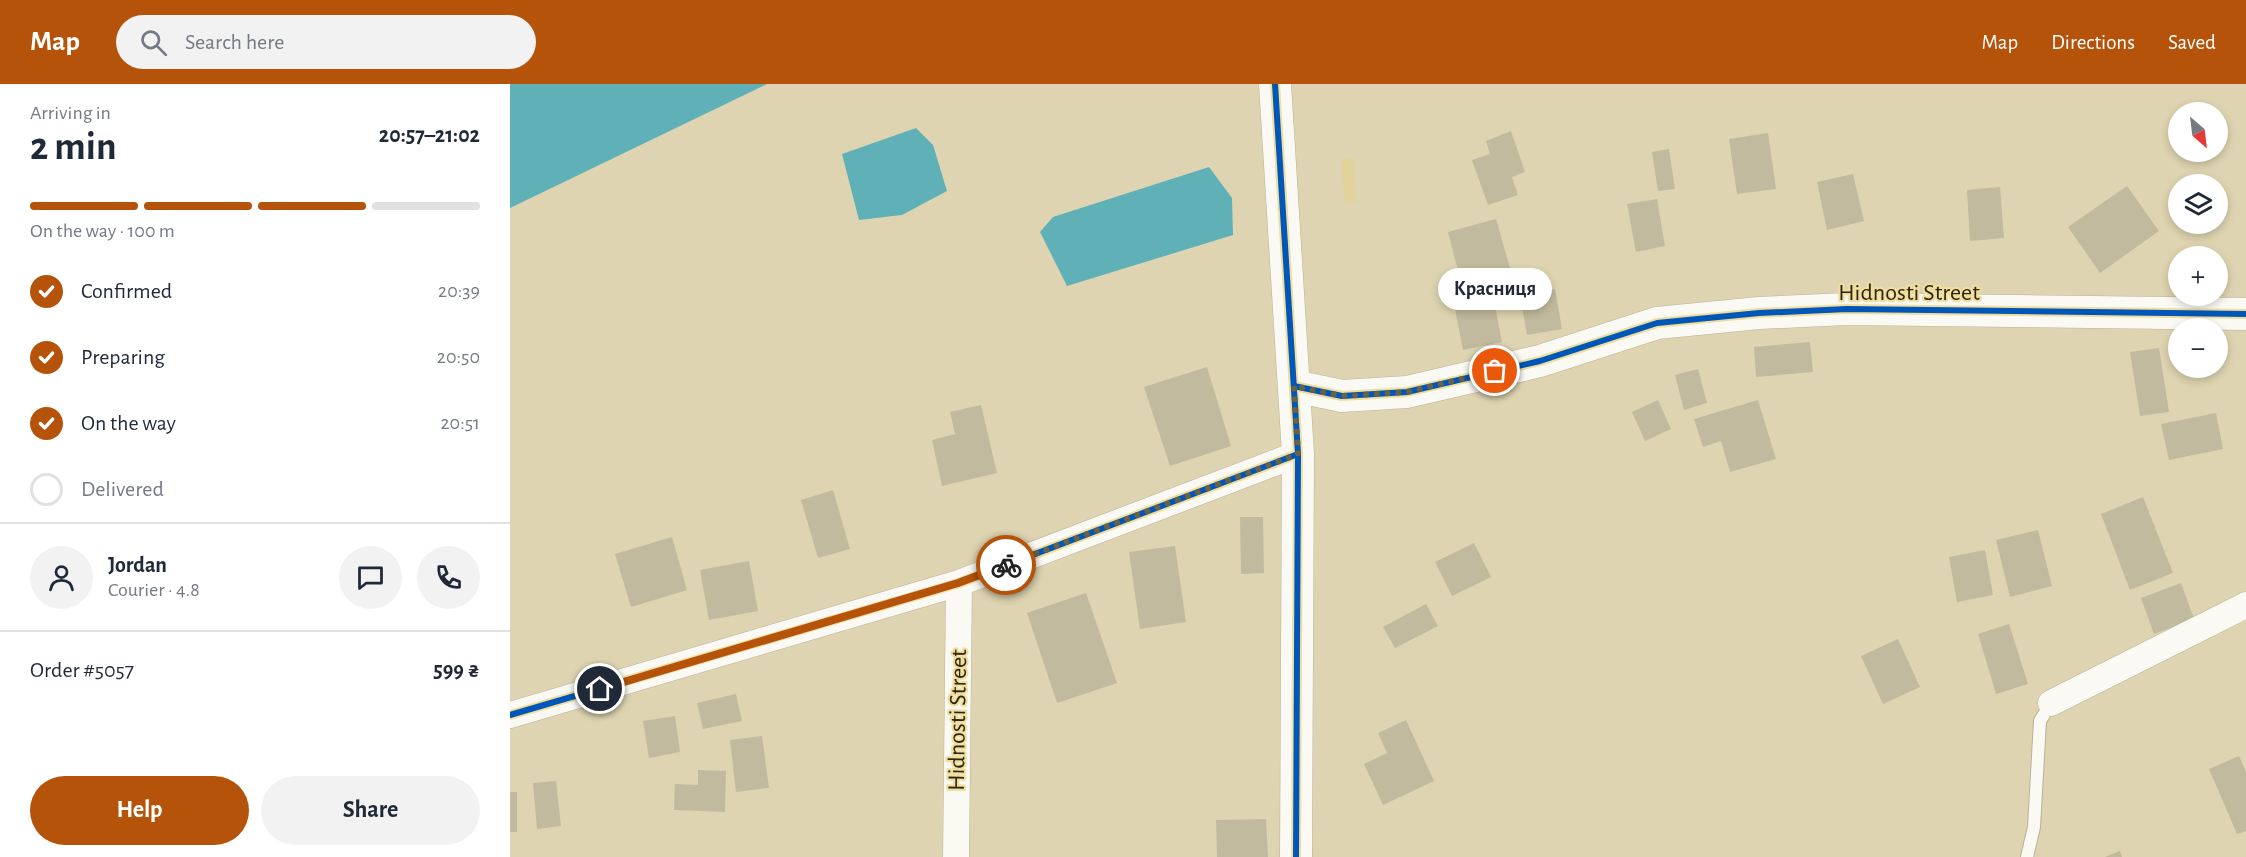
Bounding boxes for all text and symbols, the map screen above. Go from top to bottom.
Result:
search box [116,15,536,69]
icon: search [137,26,170,59]
text: Map [30,28,80,56]
text: Search here [185,31,284,53]
text: Map [1982,32,2018,53]
text: Directions [2051,32,2135,53]
text: Saved [2168,32,2216,53]
north arrow [2168,102,2228,162]
map controls [2168,102,2228,378]
text: Arriving in [30,103,111,123]
text: 20:57–21:02 [379,124,480,146]
text: 2 min [30,128,117,167]
button: layers [2168,174,2228,234]
text: On the way · 100 m [30,221,175,241]
button: + [2168,246,2228,306]
callout: Красниця [1438,269,1552,311]
icon: check [30,275,63,308]
text: Красниця [1454,279,1536,299]
text: Confirmed [81,280,172,302]
text: 20:39 [438,281,480,301]
street label: Hidnosti Street [1838,281,1980,305]
button: − [2168,318,2228,378]
icon: check [30,341,63,374]
pin [1469,345,1520,396]
text: Preparing [81,346,165,368]
text: 20:50 [437,347,480,367]
icon: bag [1478,354,1511,387]
icon: check [30,407,63,440]
text: On the way [81,412,176,434]
text: 20:51 [441,413,480,433]
text: Delivered [81,478,164,500]
courier [976,535,1036,595]
button: person [30,546,93,609]
button: chat [339,546,402,609]
button: phone [417,546,480,609]
icon: bike [990,549,1023,582]
text: Jordan [108,554,167,576]
text: Courier · 4.8 [108,580,200,600]
street label: Hidnosti Street [945,649,971,791]
text: Order #5057 [30,659,134,681]
text: 599 ₴ [433,659,480,681]
pin [574,663,625,714]
icon: home [583,672,616,705]
button: Help [30,776,249,845]
button: Share [261,776,480,845]

